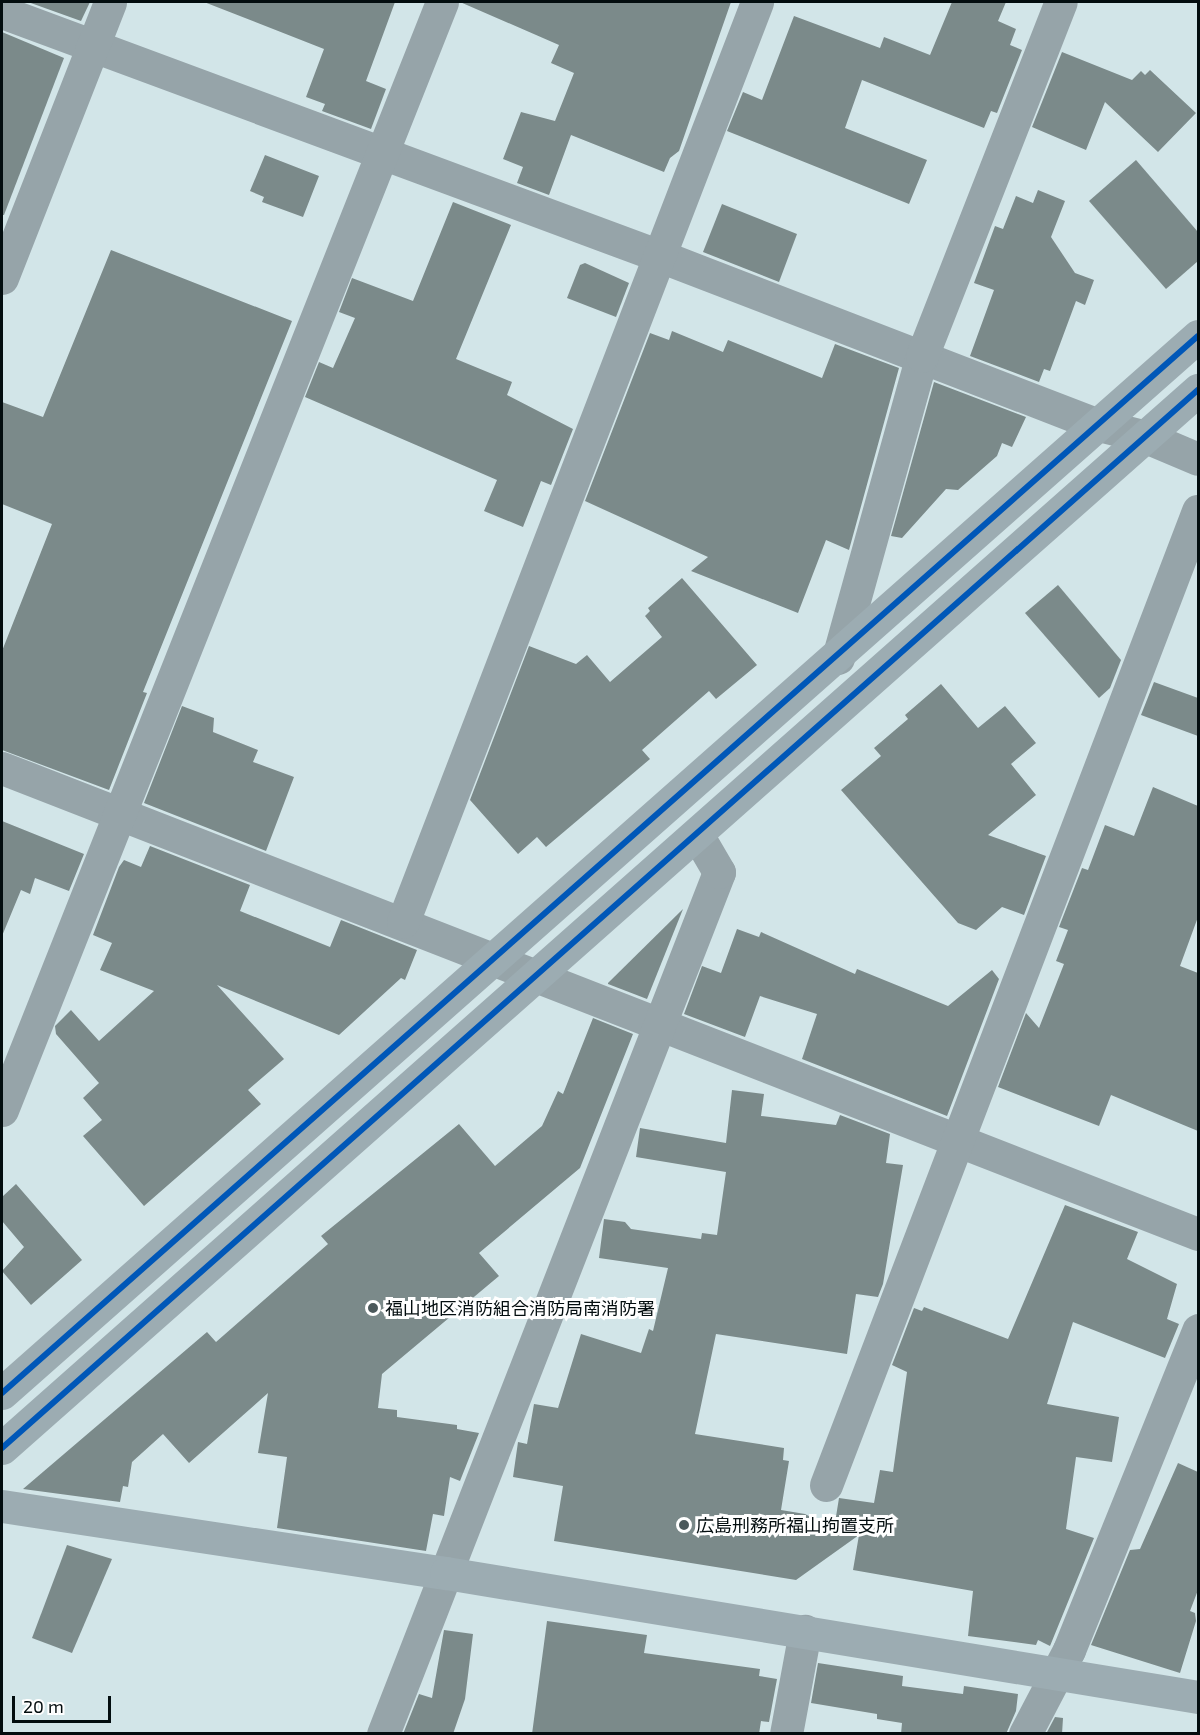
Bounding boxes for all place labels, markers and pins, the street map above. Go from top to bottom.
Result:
place label: 福山地区消防組合消防局南消防署 [385,1297,655,1319]
marker: 福山地区消防組合消防局南消防署 [366,1301,380,1315]
place label: 広島刑務所福山拘置支所 [696,1514,894,1536]
marker: 広島刑務所福山拘置支所 [677,1518,691,1532]

